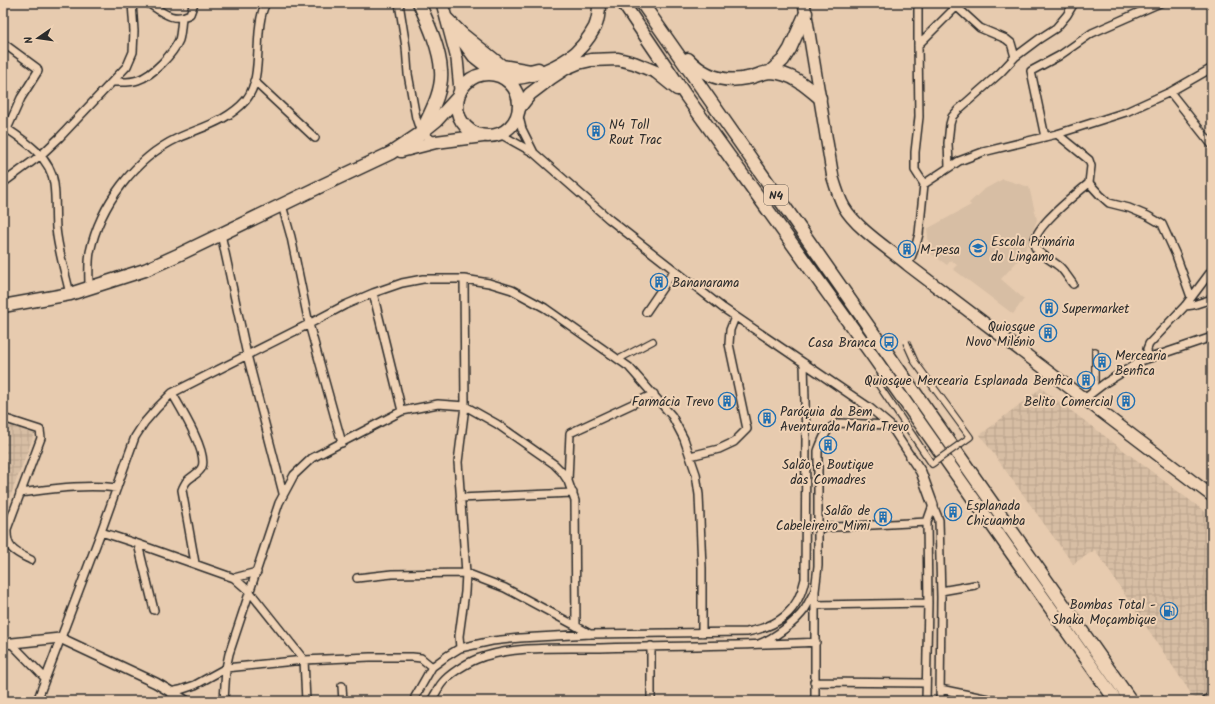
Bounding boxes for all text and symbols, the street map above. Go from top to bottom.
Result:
north arrow [18,18,58,58]
text: N [20,35,39,45]
place label: N4 Toll Rout Trac [609,115,662,151]
building icon: N4 Toll Rout Trac [586,121,606,141]
road number: N4 [764,185,788,205]
place label: Escola Primária do Lingamo [991,232,1075,268]
school or university icon: Escola Primária do Lingamo [968,238,988,258]
building icon: M-pesa [897,239,917,259]
place label: M-pesa [920,240,960,261]
building icon: Bananarama [649,272,669,292]
place label: Bananarama [672,273,739,294]
building icon: Supermarket [1039,298,1059,318]
place label: Supermarket [1062,299,1130,320]
place label: Quiosque Novo Milénio [966,317,1035,353]
building icon: Quiosque Novo Milénio [1038,323,1058,343]
bus stop icon: Casa Branca [879,332,899,352]
place label: Casa Branca [808,333,876,354]
place label: Mercearia Benfica [1115,346,1167,382]
building icon: Mercearia Benfica [1092,352,1112,372]
building icon: Quiosque Mercearia Esplanada Benfica [1076,370,1096,390]
place label: Quiosque Mercearia Esplanada Benfica [864,371,1073,392]
building icon: Farmácia Trevo [717,391,737,411]
building icon: Belito Comercial [1116,391,1136,411]
place label: Farmácia Trevo [632,392,714,413]
place label: Belito Comercial [1024,392,1113,413]
place label: Paróquia da Bem Aventurada Maria Trevo [780,402,909,438]
building icon: Paróquia da Bem Aventurada Maria Trevo [757,408,777,428]
building icon: Salão e Boutique das Comadres [818,435,838,455]
place label: Salão e Boutique das Comadres [782,455,874,491]
place label: Esplanada Chicuamba [966,496,1025,532]
place label: Salão de Cabeleireiro Mimi [776,501,871,537]
building icon: Esplanada Chicuamba [943,502,963,522]
building icon: Salão de Cabeleireiro Mimi [873,507,893,527]
place label: Bombas Total - Shaka Moçambique [1052,595,1156,631]
fuel station icon: Bombas Total - Shaka Moçambique [1159,601,1179,621]

